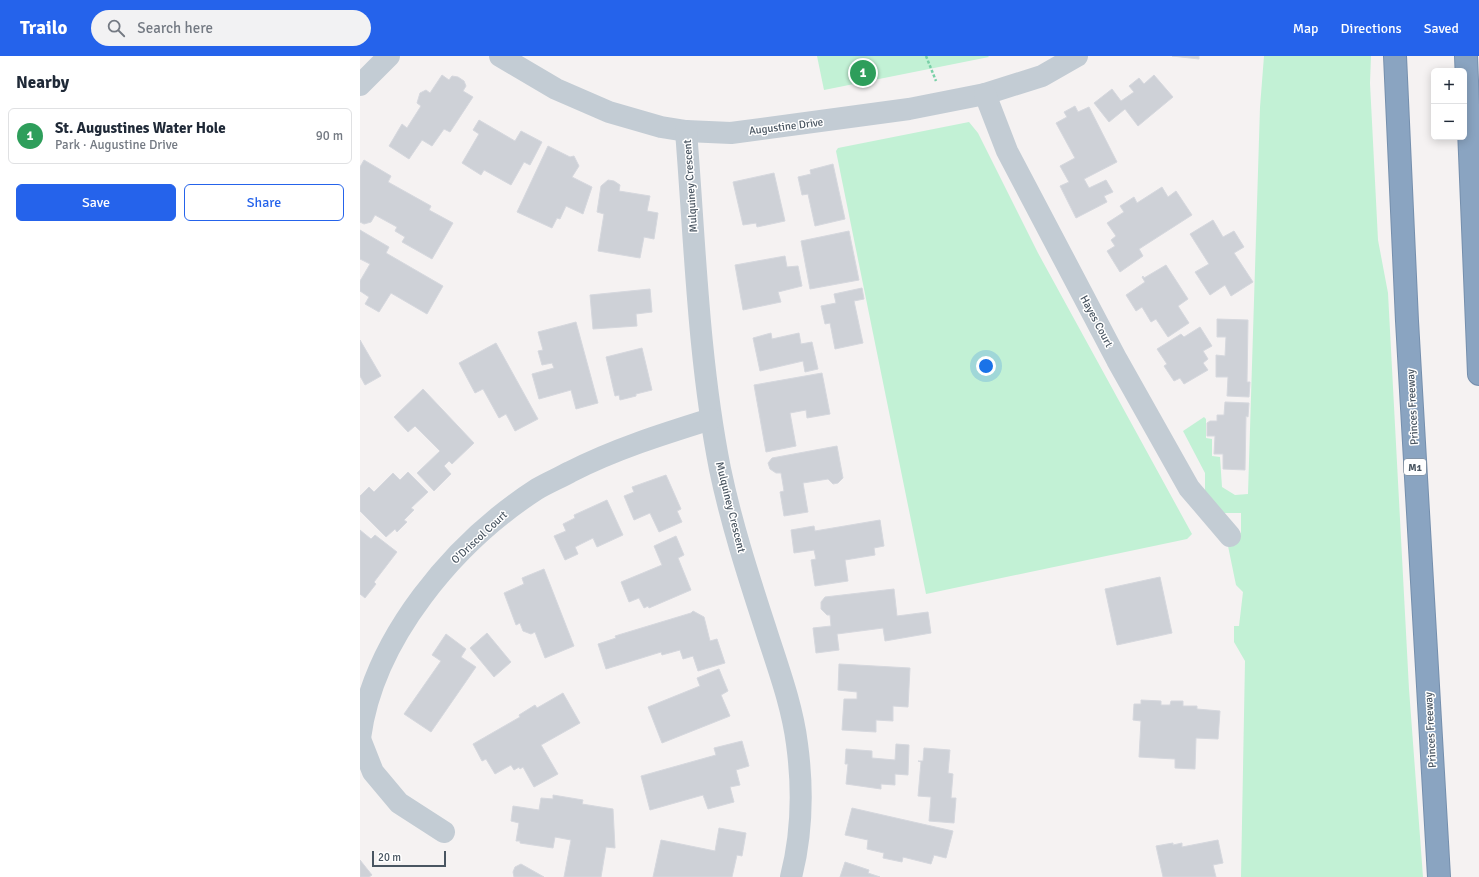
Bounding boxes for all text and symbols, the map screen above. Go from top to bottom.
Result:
search box [91,10,371,46]
text: Trailo [20,16,67,40]
icon: search [105,17,127,39]
text: Search here [137,19,213,37]
text: Map [1293,20,1319,37]
text: Directions [1341,20,1402,37]
text: Saved [1424,20,1459,37]
pin: 1 [850,58,876,88]
map controls [1431,68,1467,140]
button: + [1431,68,1467,104]
text: Nearby [16,72,69,93]
button: − [1431,104,1467,140]
street label: Augustine Drive [748,115,824,138]
text: St. Augustines Water Hole [55,119,226,137]
text: 1 [26,128,34,144]
text: 90 m [316,128,343,144]
text: Park · Augustine Drive [55,137,178,153]
street label: Mulquiney Crescent [681,139,700,233]
button: Save [16,184,176,221]
button: Share [184,184,344,221]
street label: Hayes Court [1077,293,1116,350]
your location [976,356,996,376]
street label: Princes Freeway [1404,368,1421,445]
road number: M1 [1404,459,1426,475]
street label: Mulquiney Crescent [713,460,748,554]
street label: O'Driscol Court [449,508,510,567]
street label: Princes Freeway [1422,691,1439,768]
scale bar [372,849,446,868]
text: 20 m [378,851,401,864]

